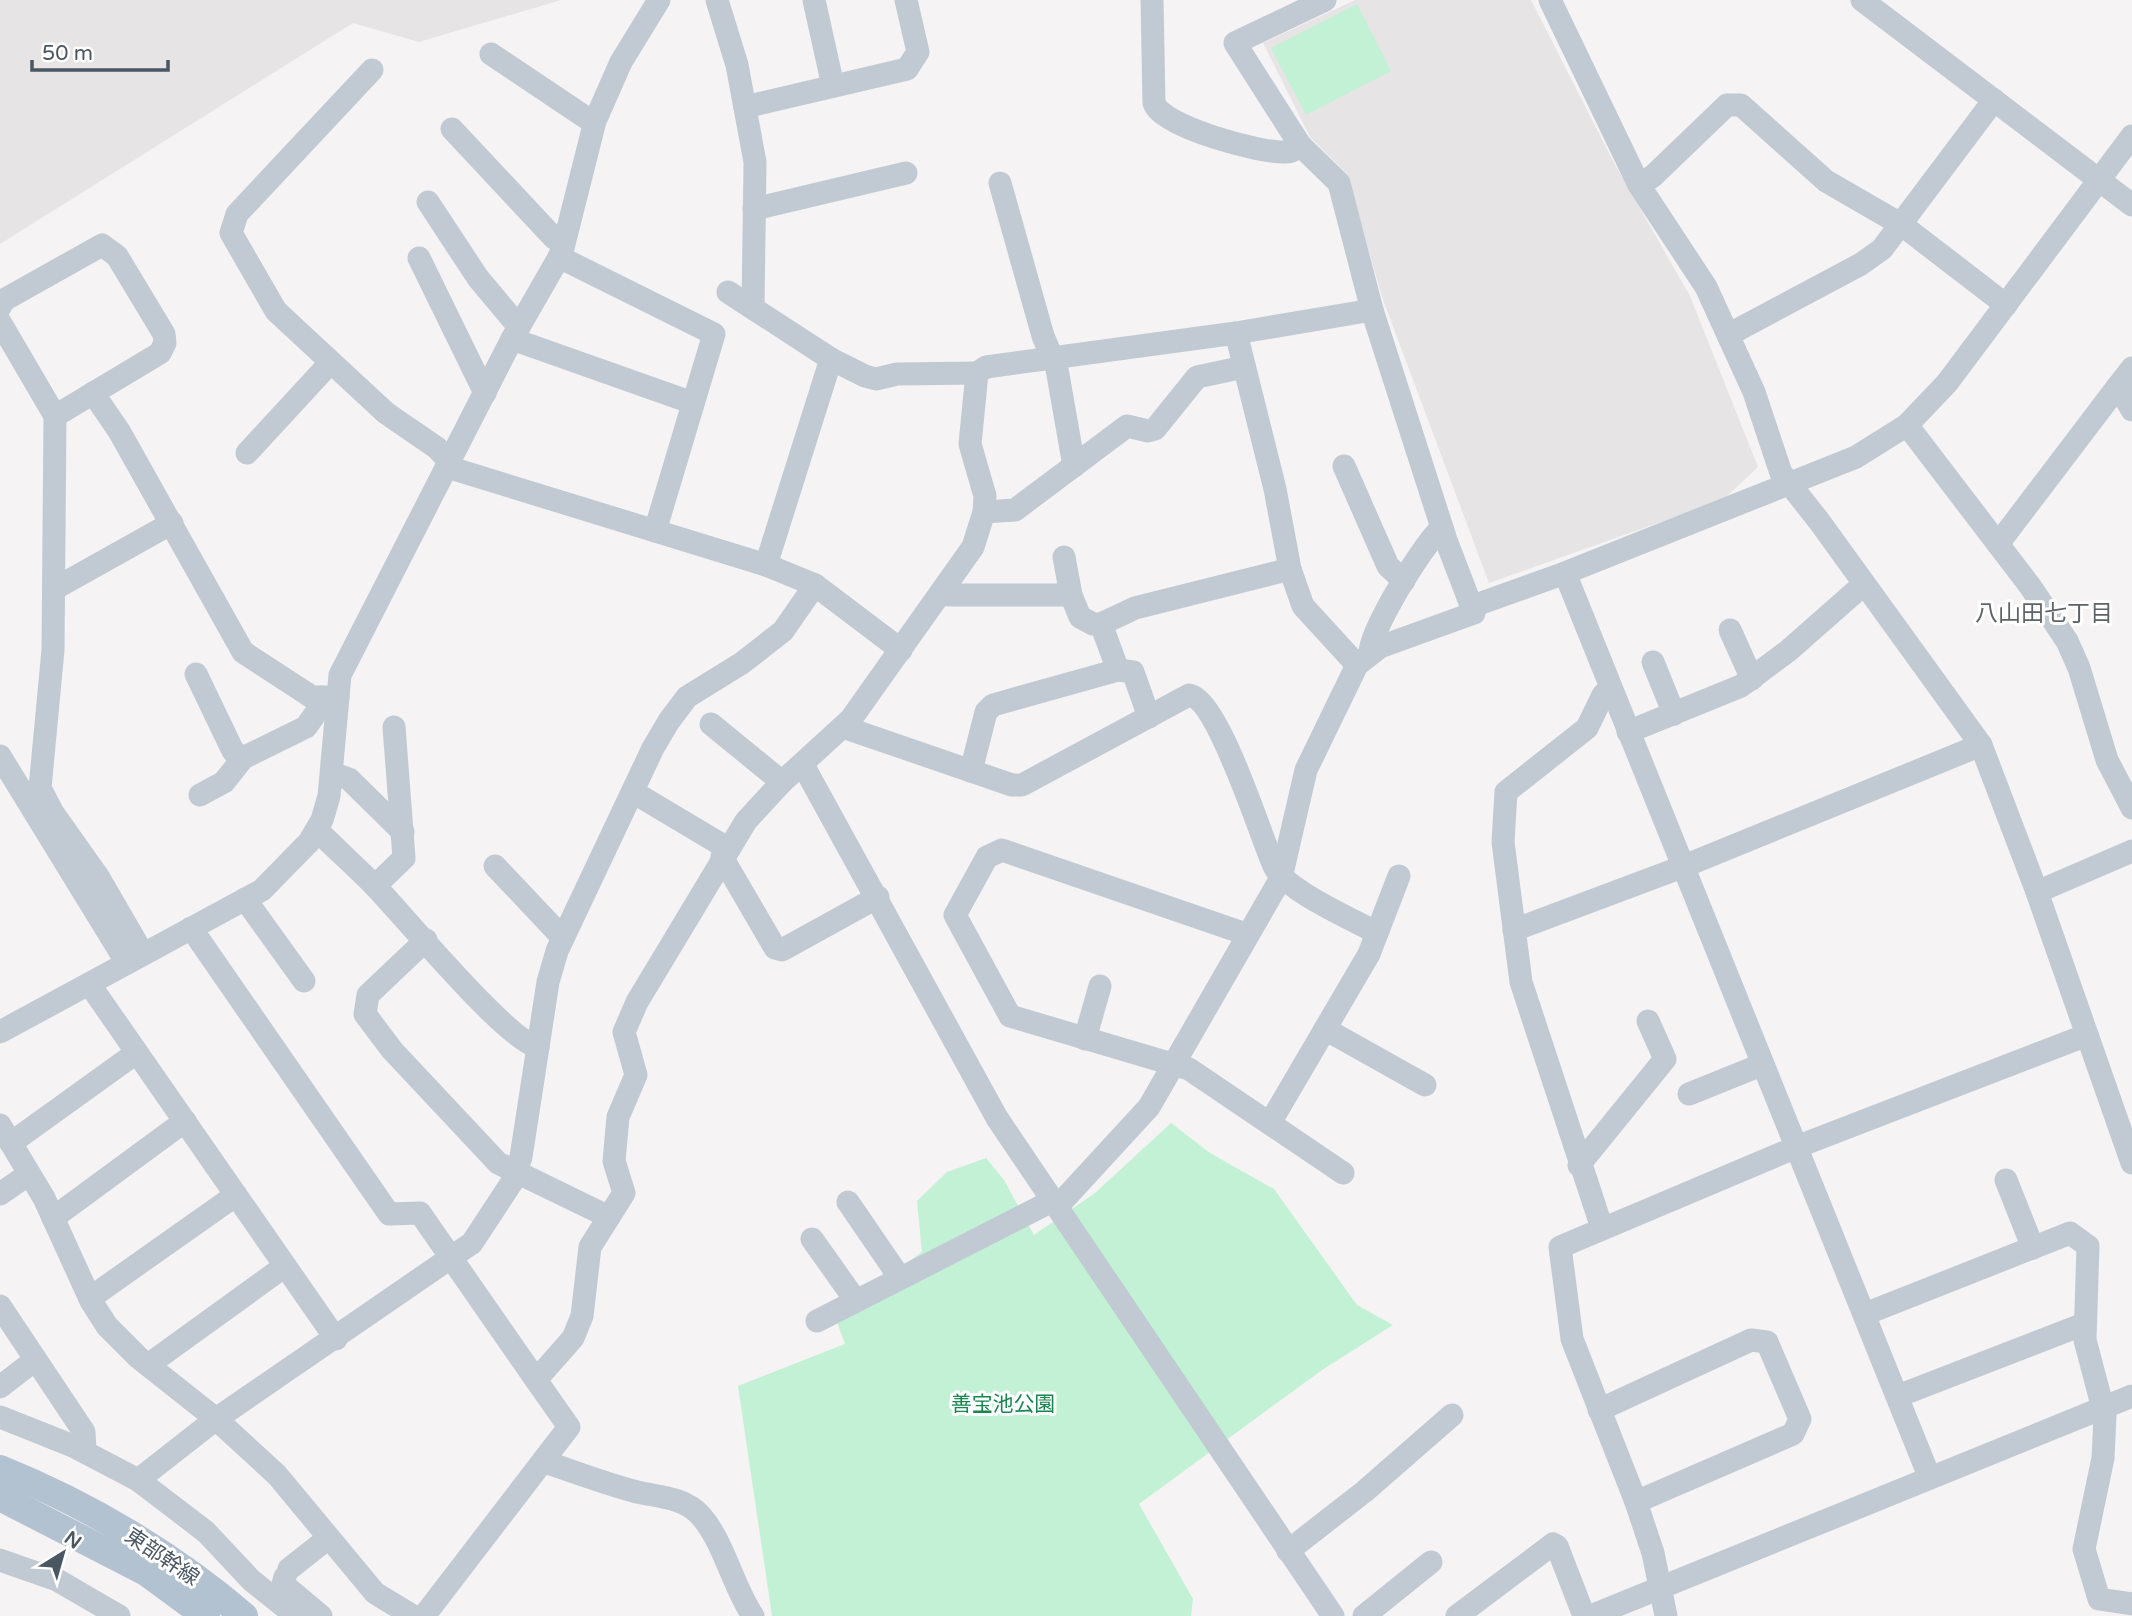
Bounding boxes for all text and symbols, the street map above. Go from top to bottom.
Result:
scale bar [32,28,168,72]
text: 50 m [42,41,93,66]
district label: 八山田七丁目 [1975,600,2113,628]
park label: 善宝池公園 [951,1392,1056,1417]
north arrow [28,1518,98,1588]
street label: 東部幹線 [120,1523,204,1591]
text: N [60,1527,85,1554]

